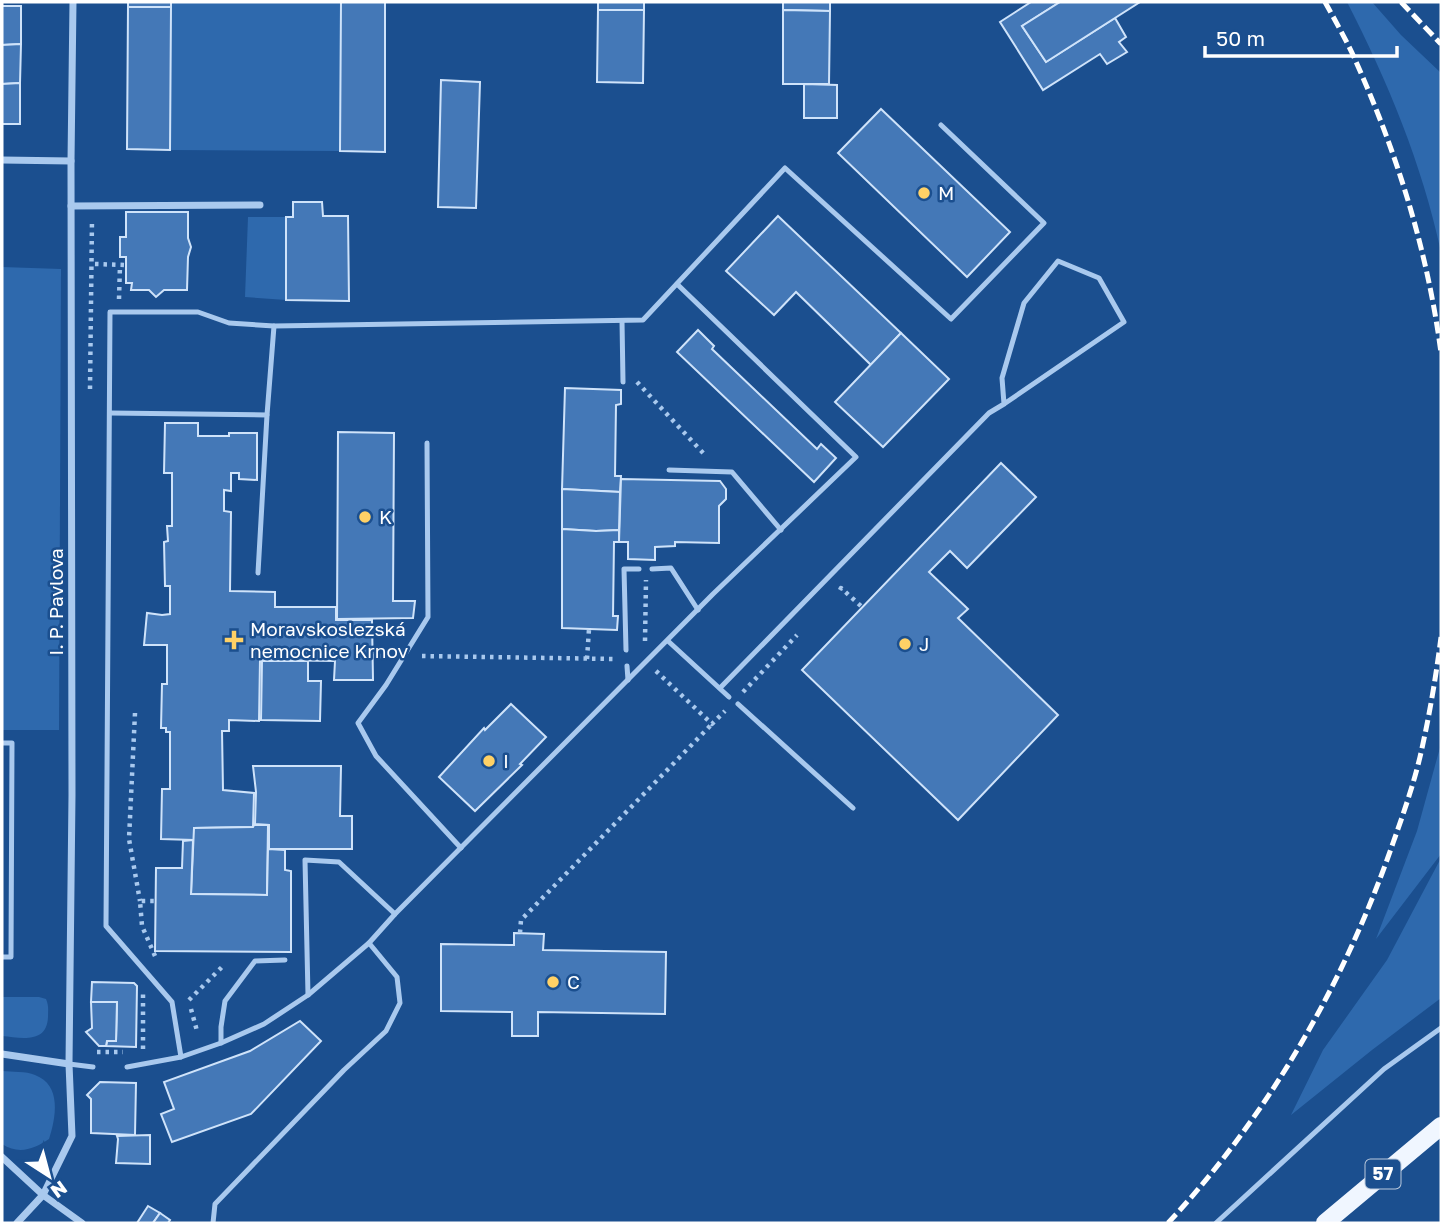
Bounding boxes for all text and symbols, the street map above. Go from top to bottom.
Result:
scale bar [1205,14,1398,58]
text: 50 m [1216,25,1265,51]
place label: M [938,181,954,204]
marker: M [916,185,932,201]
place label: K [379,505,392,528]
marker: K [357,509,373,525]
street label: I. P. Pavlova [44,548,67,656]
place label: Moravskoslezská nemocnice Krnov [250,617,408,662]
marker: Moravskoslezská nemocnice Krnov [224,630,244,650]
place label: J [919,632,930,655]
marker: J [897,636,913,652]
place label: I [503,749,509,772]
marker: I [481,753,497,769]
place label: C [567,970,580,993]
marker: C [545,974,561,990]
north arrow [14,1141,84,1211]
road number: 57 [1366,1160,1400,1189]
text: N [47,1177,72,1204]

